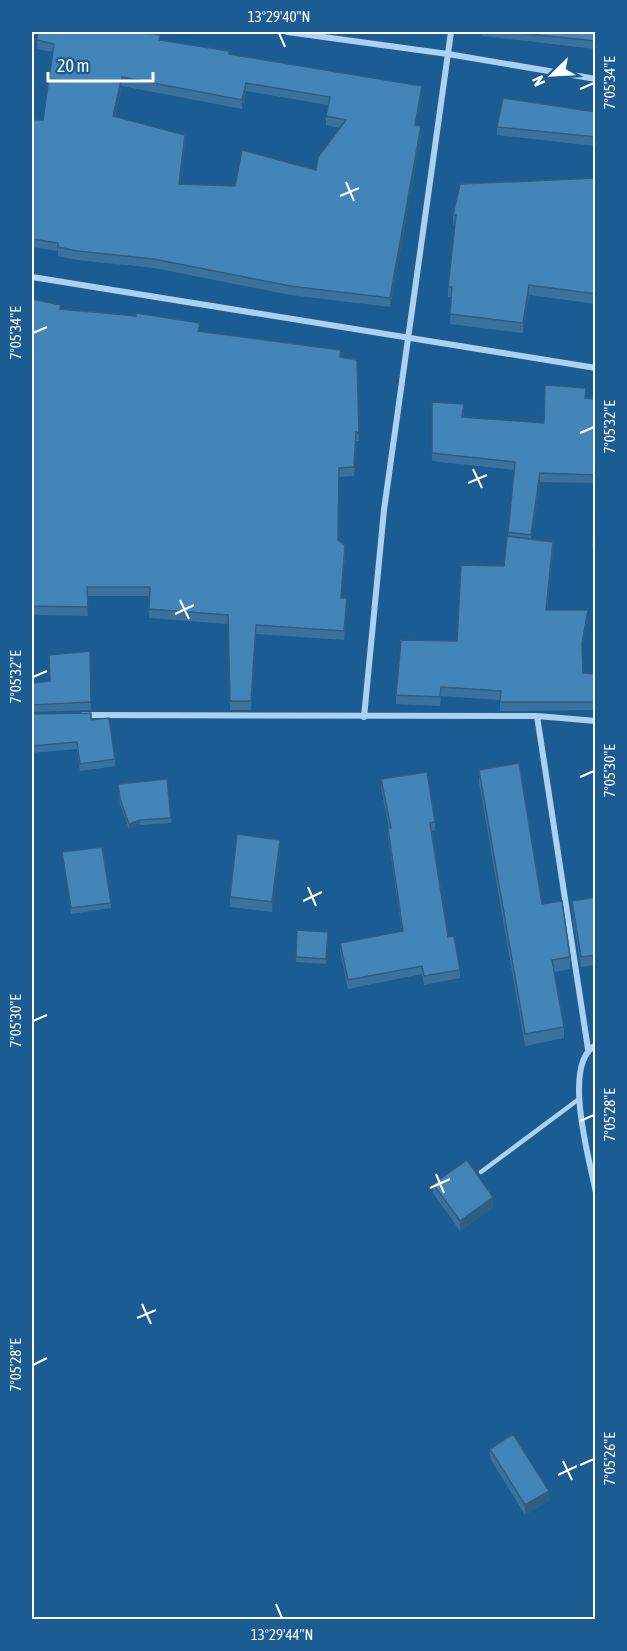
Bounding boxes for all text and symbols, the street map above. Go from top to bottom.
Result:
text: 13°29'40"N [248,8,310,25]
scale bar [48,45,153,83]
north arrow [522,45,582,105]
text: 20 m [57,55,89,76]
text: 7°05'34"E [601,56,618,110]
text: N [528,73,548,89]
text: 7°05'34"E [7,306,24,360]
text: 7°05'32"E [601,400,618,454]
text: 7°05'32"E [7,650,24,704]
text: 7°05'30"E [601,744,618,798]
text: 7°05'30"E [7,994,24,1048]
text: 7°05'28"E [601,1088,618,1142]
text: 7°05'28"E [7,1338,24,1392]
text: 7°05'26"E [601,1432,618,1486]
text: 13°29'44"N [251,1626,313,1643]

